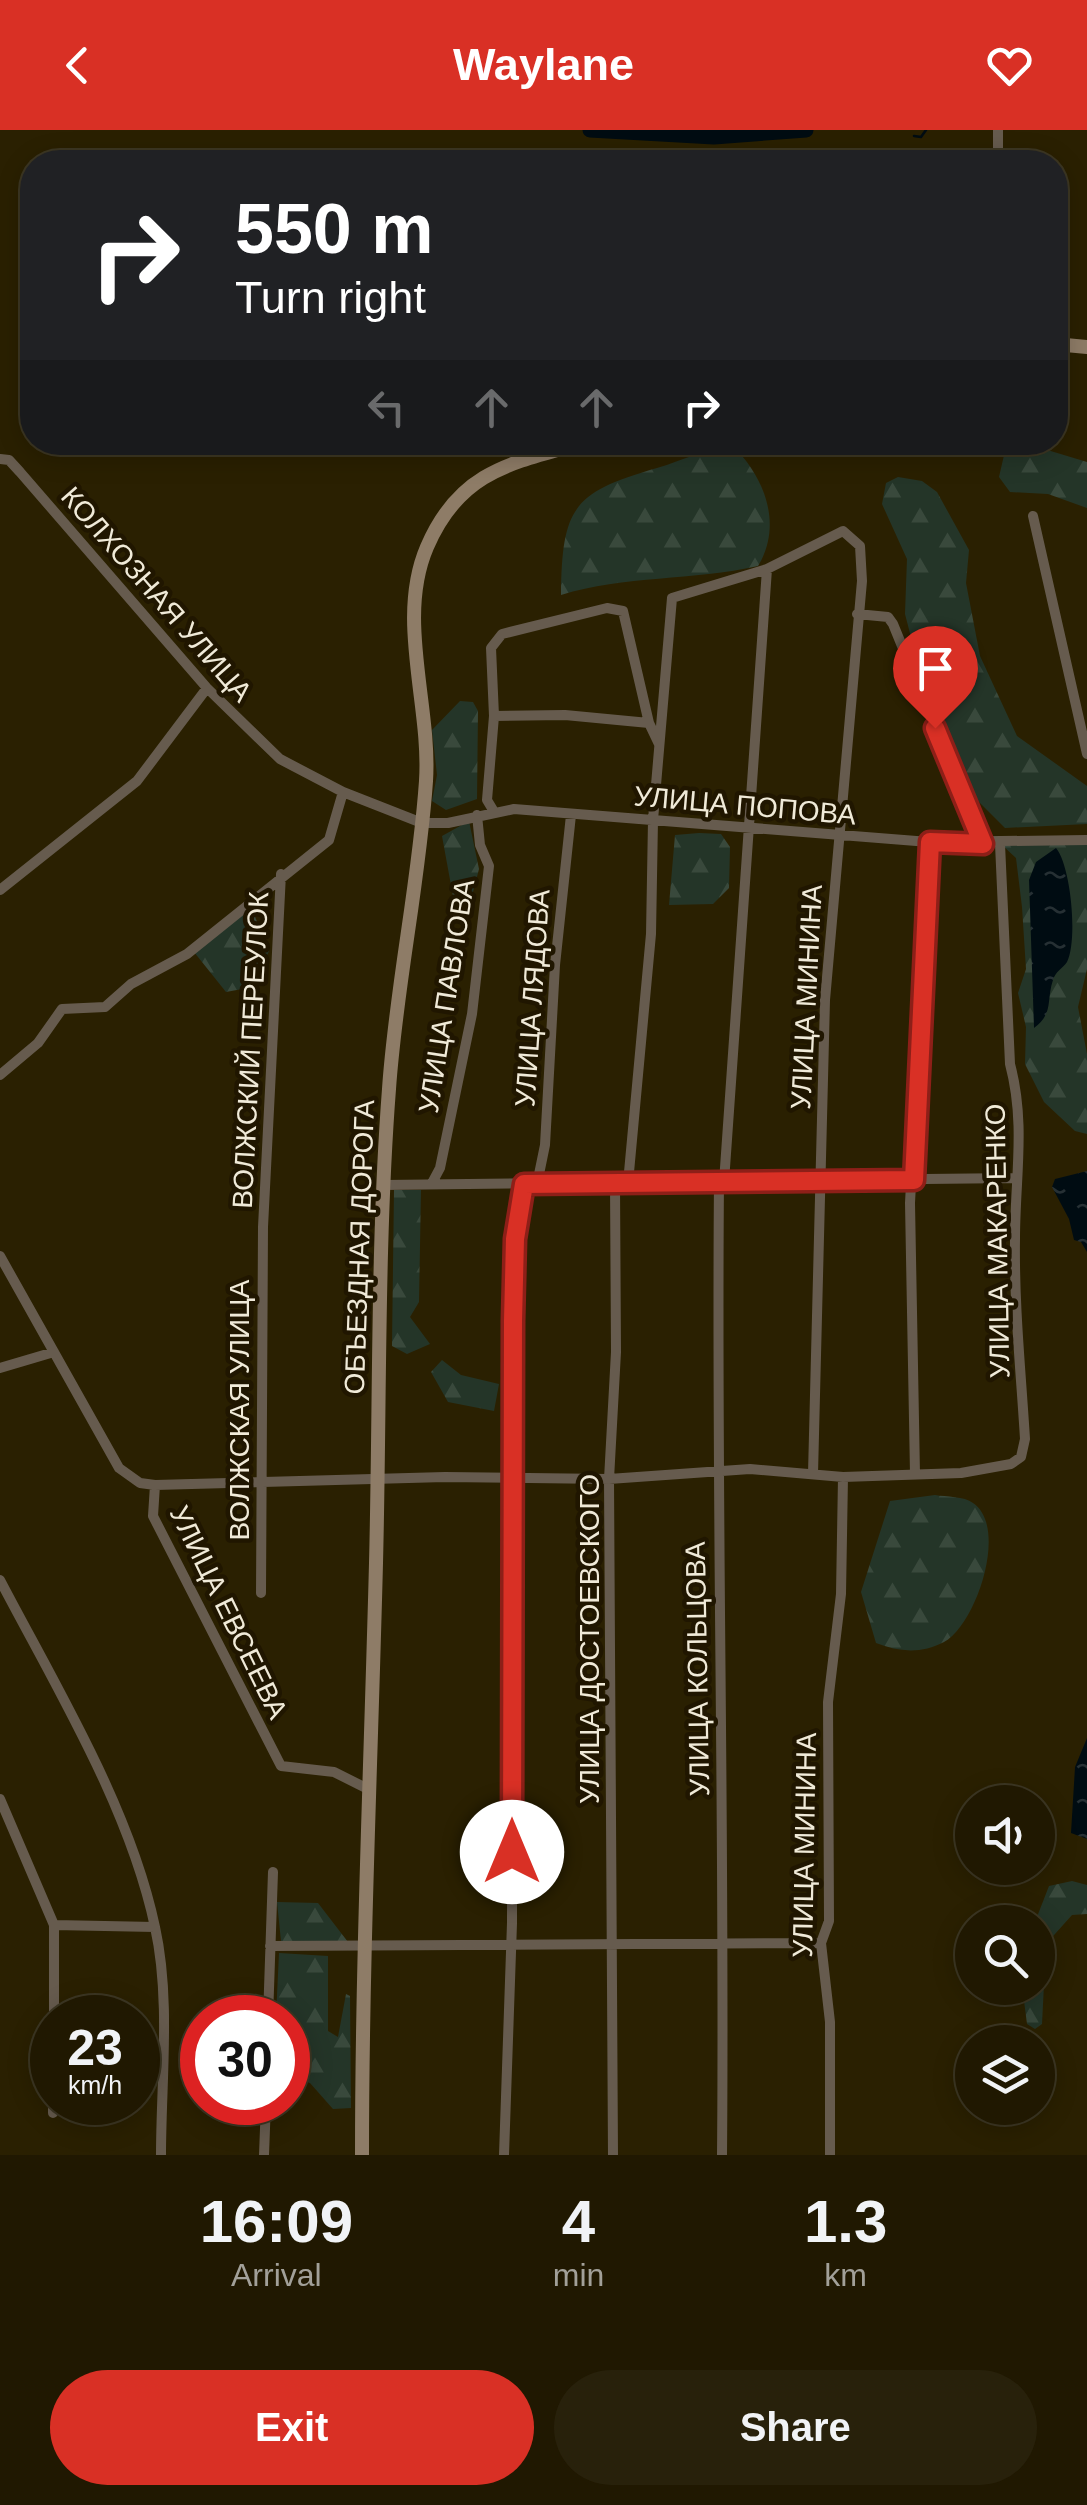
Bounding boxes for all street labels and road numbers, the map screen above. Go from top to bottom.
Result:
street label: КОЛХОЗНАЯ УЛИЦА [55,481,258,708]
street label: УЛИЦА ПОПОВА [633,780,858,831]
street label: УЛИЦА ПАВЛОВА [413,877,480,1115]
street label: УЛИЦА МИНИНА [785,883,828,1110]
street label: УЛИЦА ЛЯДОВА [509,888,556,1108]
street label: ВОЛЖСКИЙ ПЕРЕУЛОК [227,890,274,1209]
street label: ОБЪЕЗДНАЯ ДОРОГА [339,1099,380,1395]
street label: УЛИЦА МАКАРЕНКО [980,1103,1015,1379]
street label: ВОЛЖСКАЯ УЛИЦА [224,1279,255,1541]
street label: УЛИЦА ДОСТОЕВСКОГО [574,1474,605,1804]
street label: УЛИЦА ЕВСЕЕВА [164,1501,294,1724]
street label: УЛИЦА КОЛЬЦОВА [680,1541,715,1797]
street label: УЛИЦА МИНИНА [787,1732,822,1958]

